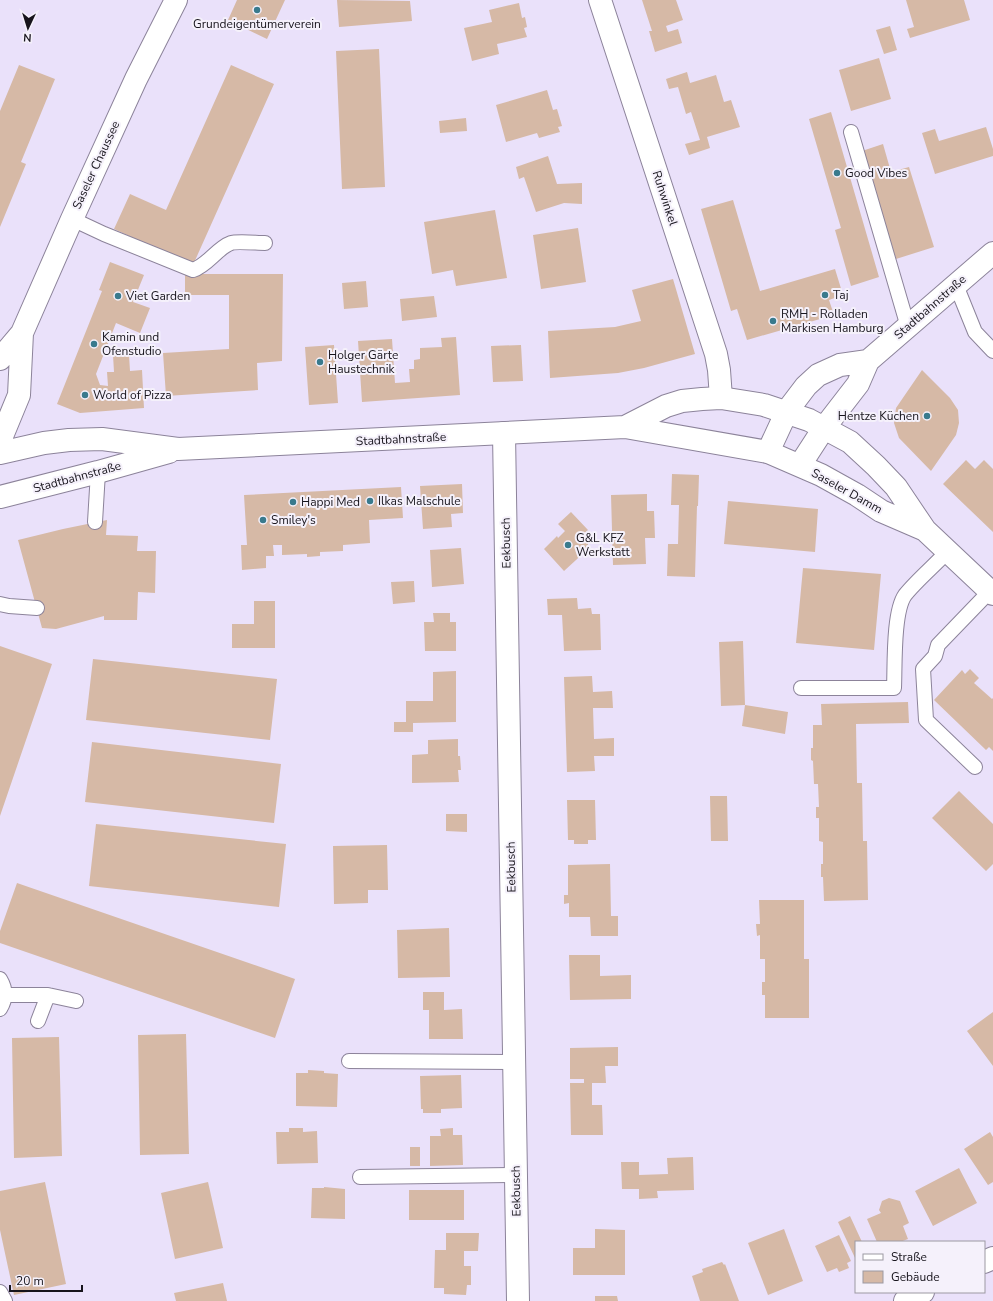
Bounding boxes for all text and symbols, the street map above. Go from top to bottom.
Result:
marker: Grundeigentümerverein [252,5,262,15]
north arrow [8,8,48,48]
place label: Grundeigentümerverein [193,16,321,32]
text: N [23,30,32,45]
street label: Saseler Chaussee [69,118,123,212]
place label: Good Vibes [845,165,908,181]
street label: Ruhwinkel [649,168,682,228]
marker: Good Vibes [832,168,842,178]
street label: Stadtbahnstraße [891,271,969,343]
place label: Taj [833,287,849,303]
place label: Viet Garden [125,288,190,304]
marker: Taj [820,290,830,300]
marker: Viet Garden [113,291,123,301]
place label: RMH - Rolladen Markisen Hamburg [781,306,884,336]
marker: RMH - Rolladen Markisen Hamburg [768,316,778,326]
place label: Kamin und Ofenstudio [102,329,162,359]
marker: Kamin und Ofenstudio [89,339,99,349]
place label: Holger Gärte Haustechnik [328,347,398,377]
marker: Holger Gärte Haustechnik [315,357,325,367]
place label: World of Pizza [93,387,172,403]
marker: World of Pizza [80,390,90,400]
place label: Hentze Küchen [838,408,919,424]
marker: Hentze Küchen [922,411,932,421]
street label: Stadtbahnstraße [355,429,447,449]
street label: Stadtbahnstraße [31,458,123,496]
street label: Saseler Damm [809,465,885,517]
place label: Ilkas Malschule [378,493,461,509]
place label: Happi Med [301,494,360,510]
marker: Ilkas Malschule [365,496,375,506]
marker: Happi Med [288,497,298,507]
place label: Smiley's [271,512,316,528]
marker: Smiley's [258,515,268,525]
street label: Eekbusch [498,517,514,569]
place label: G&L KFZ Werkstatt [576,530,630,560]
marker: G&L KFZ Werkstatt [563,540,573,550]
street label: Eekbusch [503,841,519,893]
street label: Eekbusch [508,1165,524,1217]
legend [855,1241,985,1293]
text: Straße [891,1249,927,1265]
scale bar [10,1267,82,1293]
text: Gebäude [891,1269,940,1285]
text: 20 m [16,1273,44,1289]

